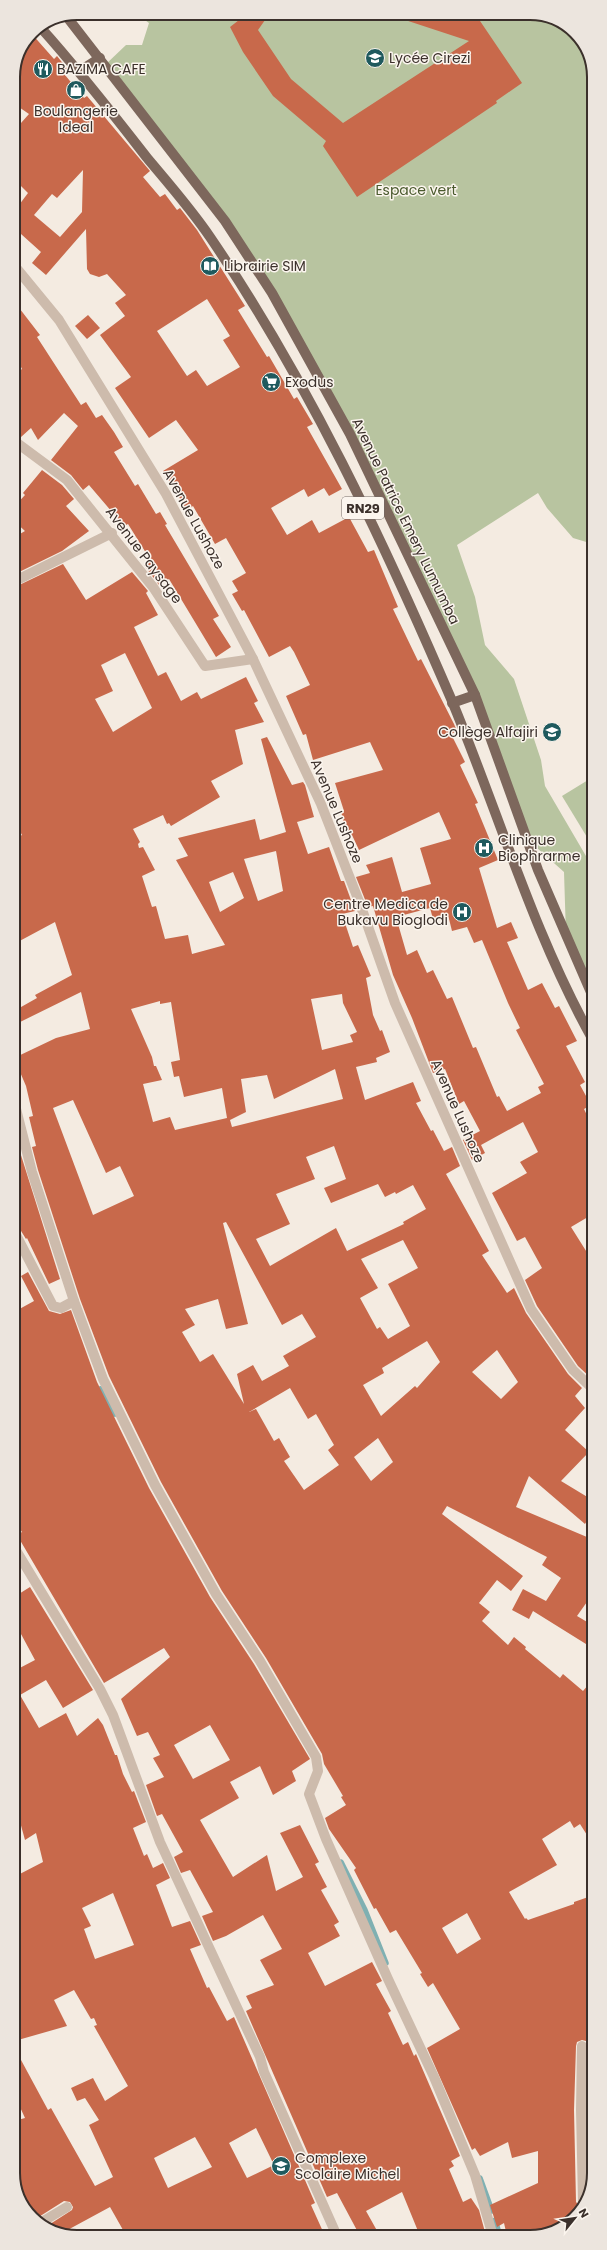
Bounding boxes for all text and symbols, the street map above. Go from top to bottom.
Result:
school or university icon: Lycée Cirezi [364,47,386,69]
place label: Lycée Cirezi [389,48,471,68]
restaurant icon: BAZIMA CAFE [32,58,54,80]
place label: BAZIMA CAFE [57,59,146,79]
shop icon: Boulangerie Ideal [65,79,87,101]
place label: Boulangerie Ideal [34,101,118,137]
park label: Espace vert [375,180,457,200]
library icon: Librairie SIM [199,255,221,277]
place label: Librairie SIM [224,256,306,276]
supermarket icon: Exodus [260,371,282,393]
place label: Exodus [285,372,334,392]
street label: Avenue Patrice Emery Lumumba [347,414,465,628]
street label: Avenue Lushoze [158,465,230,573]
road number: RN29 [342,497,384,519]
street label: Avenue Paysage [101,502,187,608]
school or university icon: Collège Alfajiri [541,721,563,743]
place label: Collège Alfajiri [438,722,538,742]
street label: Avenue Lushoze [306,756,368,867]
place label: Clinique Biophrarme [498,830,581,866]
hospital icon: Clinique Biophrarme [473,837,495,859]
place label: Centre Medica de Bukavu Bioglodi [323,894,448,930]
hospital icon: Centre Medica de Bukavu Bioglodi [451,901,473,923]
street label: Avenue Lushoze [426,1056,490,1166]
place label: Complexe Scolaire Michel [295,2148,400,2184]
school or university icon: Complexe Scolaire Michel [270,2155,292,2177]
north arrow [555,2198,595,2238]
text: N [575,2205,593,2221]

